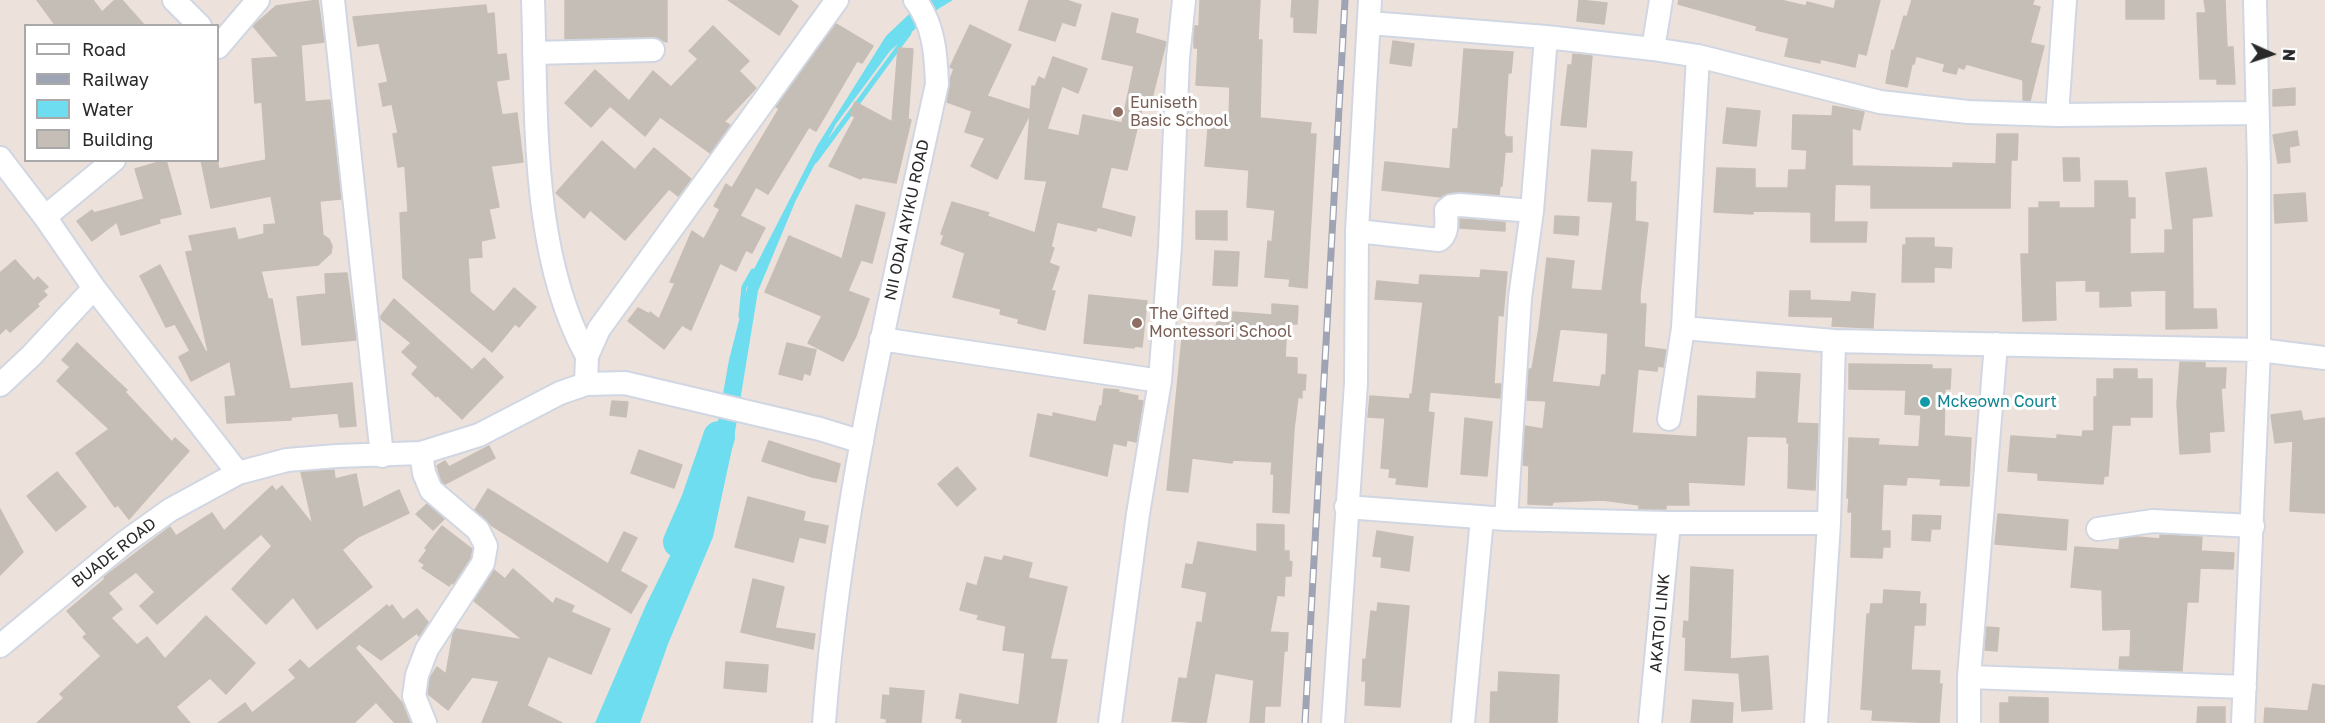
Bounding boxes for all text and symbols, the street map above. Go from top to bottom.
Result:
legend [24,24,219,162]
north arrow [2241,24,2301,84]
text: Road [82,38,126,60]
text: N [2279,48,2299,62]
text: Railway [82,68,149,90]
place label: Euniseth Basic School [1130,93,1228,131]
text: Water [82,98,133,120]
marker: Euniseth Basic School [1111,105,1125,119]
text: Building [82,128,153,150]
street label: NII ODAI AYIKU ROAD [881,138,933,302]
place label: The Gifted Montessori School [1149,304,1292,342]
marker: The Gifted Montessori School [1130,316,1144,330]
place label: Mckeown Court [1937,392,2057,412]
marker: Mckeown Court [1918,395,1932,409]
street label: BUADE ROAD [68,514,160,592]
street label: AKATOI LINK [1646,573,1674,673]

